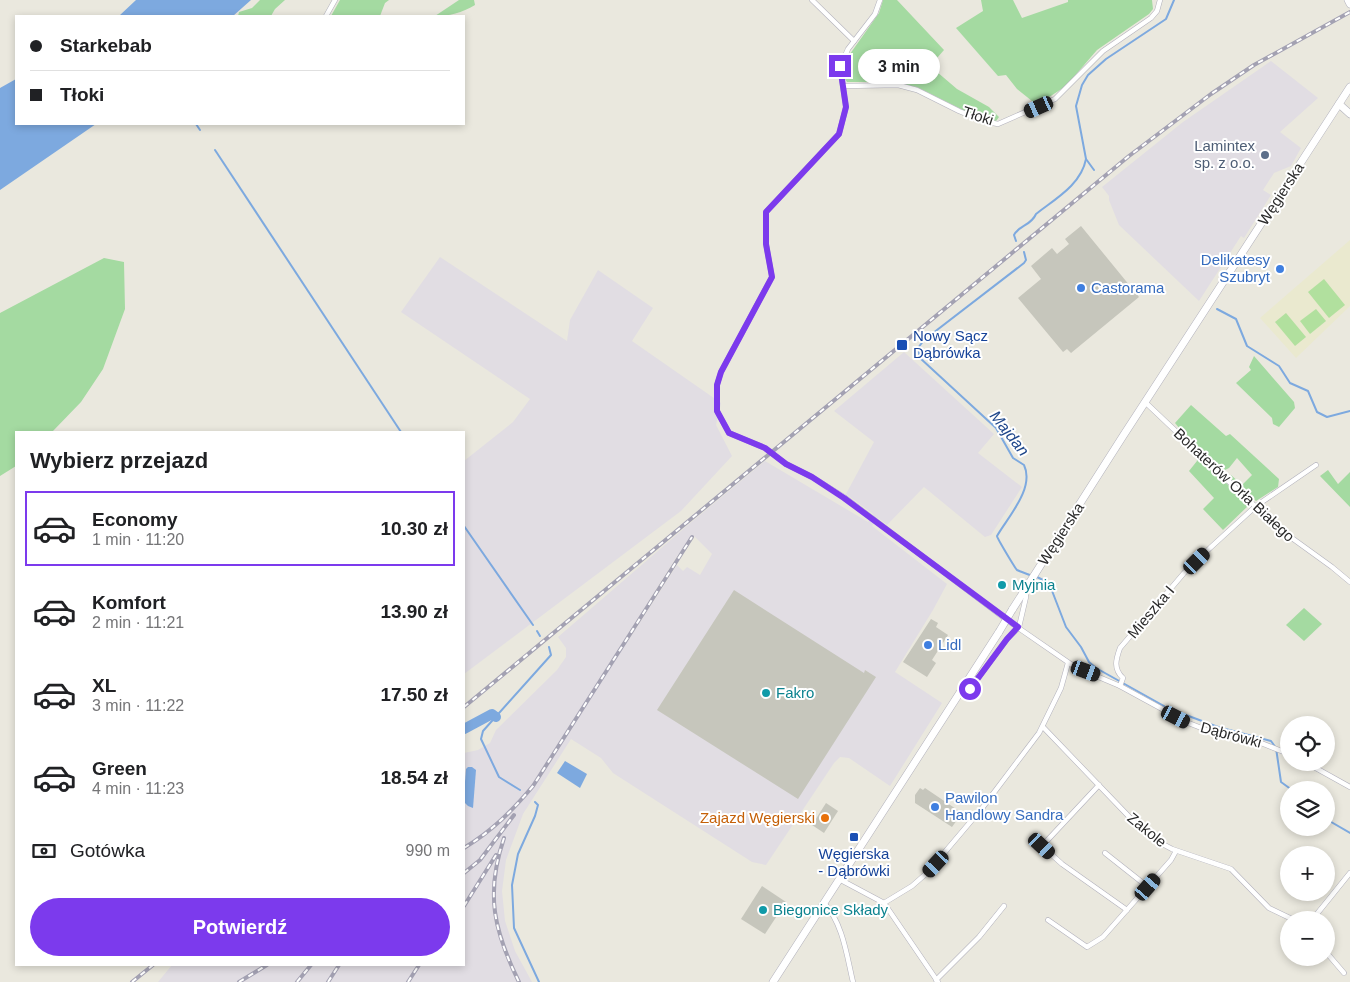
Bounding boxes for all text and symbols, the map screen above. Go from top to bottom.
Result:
text: Starkebab [60,35,152,56]
callout: 3 min [858,48,940,84]
route end [829,55,851,77]
text: 3 min [878,58,920,75]
text: Tłoki [60,84,104,105]
car [1022,94,1055,120]
street label: Tłoki [960,103,996,129]
place label: Lamintex sp. z o.o. [1194,137,1255,171]
marker: Lamintex sp. z o.o. [1259,149,1271,161]
street label: Węgierska [1254,159,1307,228]
place label: Delikatesy Szubryt [1201,251,1271,285]
marker: Delikatesy Szubryt [1274,263,1286,275]
place label: Castorama [1091,279,1165,296]
marker: Castorama [1075,282,1087,294]
place label: Nowy Sącz Dąbrówka [913,327,988,361]
marker: Nowy Sącz Dąbrówka [895,338,909,352]
water label: Majdan [987,407,1033,459]
street label: Bohaterów Orła Białego [1171,424,1298,545]
text: Wybierz przejazd [30,448,208,473]
street label: Węgierska [1034,499,1087,568]
icon: car [32,506,77,551]
text: Economy [92,509,178,530]
text: 10.30 zł [380,518,448,539]
text: 1 min · 11:20 [92,531,184,548]
car [1181,545,1212,577]
place label: Myjnia [1012,576,1056,593]
marker: Myjnia [996,579,1008,591]
street label: Mieszka I [1124,582,1177,641]
icon: car [32,589,77,634]
text: Komfort [92,592,166,613]
text: 13.90 zł [380,601,448,622]
text: 2 min · 11:21 [92,614,184,631]
place label: Lidl [938,636,961,653]
marker: Lidl [922,639,934,651]
car [1069,659,1102,683]
icon: car [32,672,77,717]
text: XL [92,675,116,696]
route start [959,678,981,700]
text: 17.50 zł [380,684,448,705]
place label: Fakro [776,684,814,701]
marker: Fakro [760,687,772,699]
text: 3 min · 11:22 [92,697,184,714]
car [1159,704,1192,730]
map controls [1280,716,1335,966]
button: locate [1280,716,1335,771]
street label: Dąbrówki [1199,718,1264,751]
icon: car [32,755,77,800]
text: Green [92,758,147,779]
text: 18.54 zł [380,767,448,788]
text: 4 min · 11:23 [92,780,184,797]
button: layers [1280,781,1335,836]
place label: Pawilon Handlowy Sandra [945,789,1064,823]
marker: Pawilon Handlowy Sandra [929,801,941,813]
place label: Zajazd Węgierski [700,809,815,826]
street label: Zakole [1124,809,1170,850]
marker: Zajazd Węgierski [819,812,831,824]
car [1025,830,1058,862]
marker: Węgierska - Dąbrówki [848,831,860,843]
icon: cash [30,837,58,865]
text: Gotówka [70,840,145,861]
text: 990 m [406,842,450,859]
place label: Węgierska - Dąbrówki [818,845,890,879]
button: + [1280,846,1335,901]
car [920,848,951,880]
car [1132,871,1163,903]
button: Potwierdź [30,898,450,956]
place label: Biegonice Składy [773,901,889,918]
marker: Biegonice Składy [757,904,769,916]
button: − [1280,911,1335,966]

